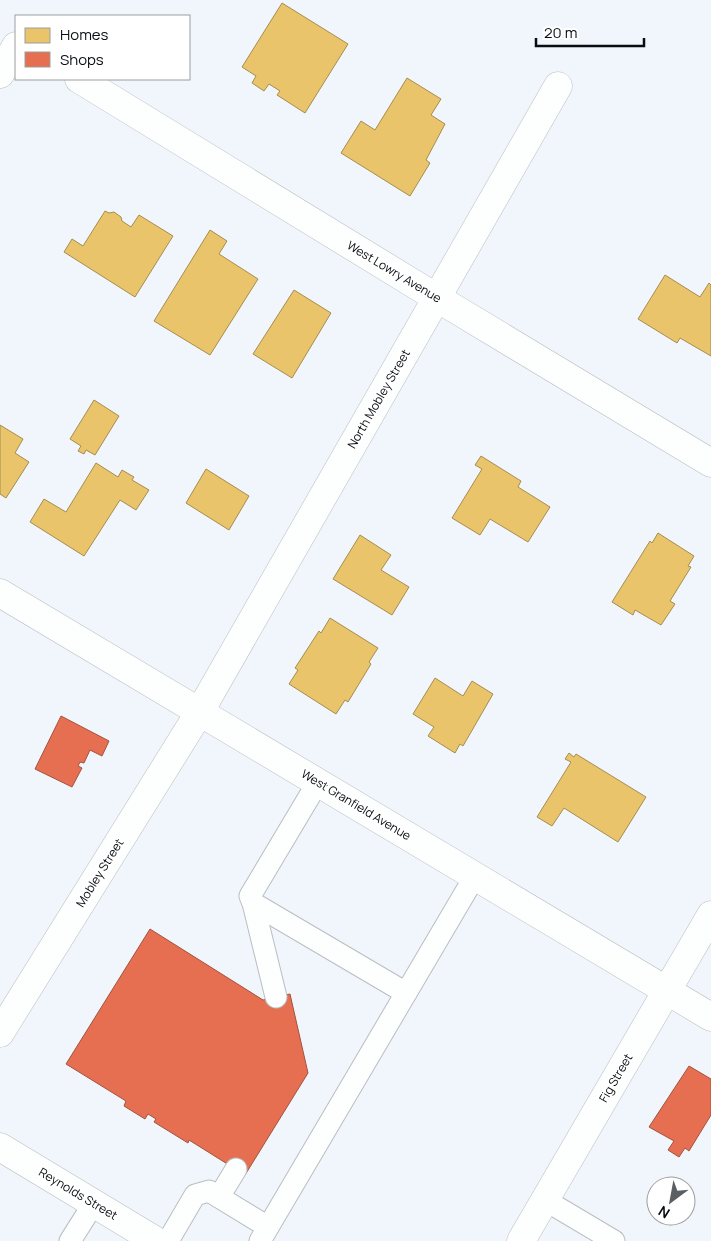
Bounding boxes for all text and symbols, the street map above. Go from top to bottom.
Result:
legend [15,15,190,80]
scale bar [536,15,644,47]
text: 20 m [544,22,577,43]
text: Homes [60,24,109,45]
text: Shops [60,49,104,70]
street label: West Lowry Avenue [344,237,445,306]
street label: North Mobley Street [343,346,414,451]
street label: West Granfield Avenue [298,765,414,844]
street label: Mobley Street [72,835,128,910]
street label: Fig Street [595,1050,636,1105]
street label: Reynolds Street [36,1163,121,1224]
north arrow [646,1176,696,1226]
text: N [655,1202,673,1223]

